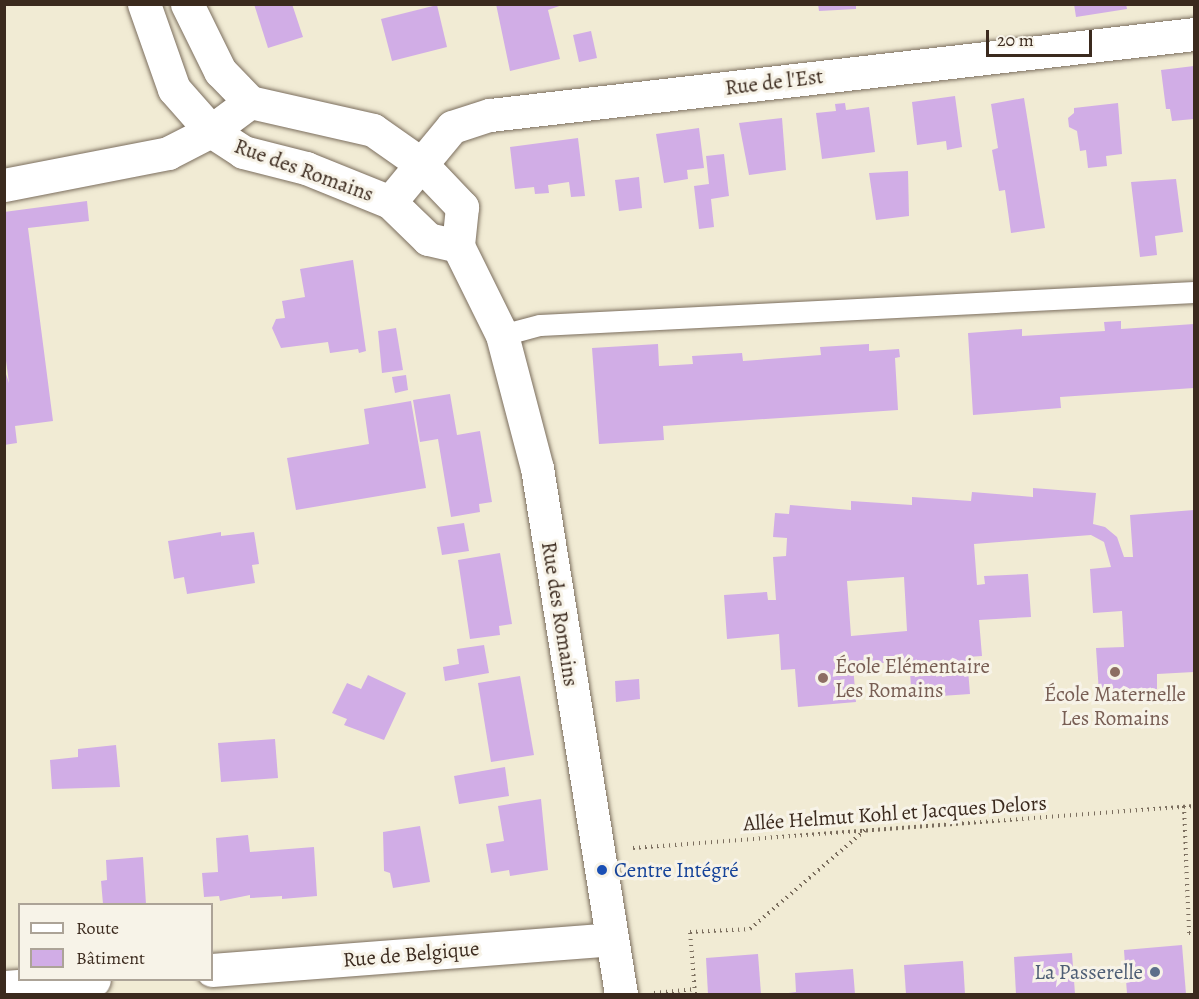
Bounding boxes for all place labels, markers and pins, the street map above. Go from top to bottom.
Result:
place label: École Elémentaire Les Romains [835,653,990,703]
marker: École Maternelle Les Romains [1108,665,1122,679]
marker: École Elémentaire Les Romains [816,671,830,685]
place label: École Maternelle Les Romains [1044,681,1186,731]
place label: Centre Intégré [614,857,739,883]
marker: Centre Intégré [595,863,609,877]
place label: La Passerelle [1034,959,1143,985]
marker: La Passerelle [1148,965,1162,979]

